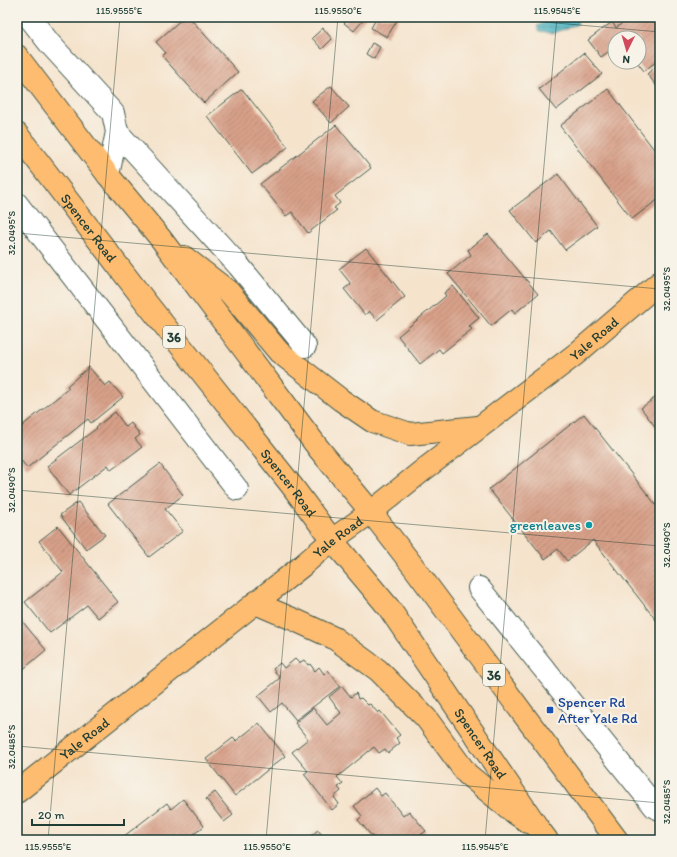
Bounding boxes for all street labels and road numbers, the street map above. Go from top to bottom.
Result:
street label: Spencer Road [57,190,120,266]
street label: Yale Road [567,313,623,365]
road number: 36 [163,326,185,348]
street label: Spencer Road [257,445,320,521]
street label: Yale Road [310,512,367,562]
road number: 36 [483,664,505,686]
street label: Spencer Road [450,705,510,783]
street label: Yale Road [56,714,113,764]

